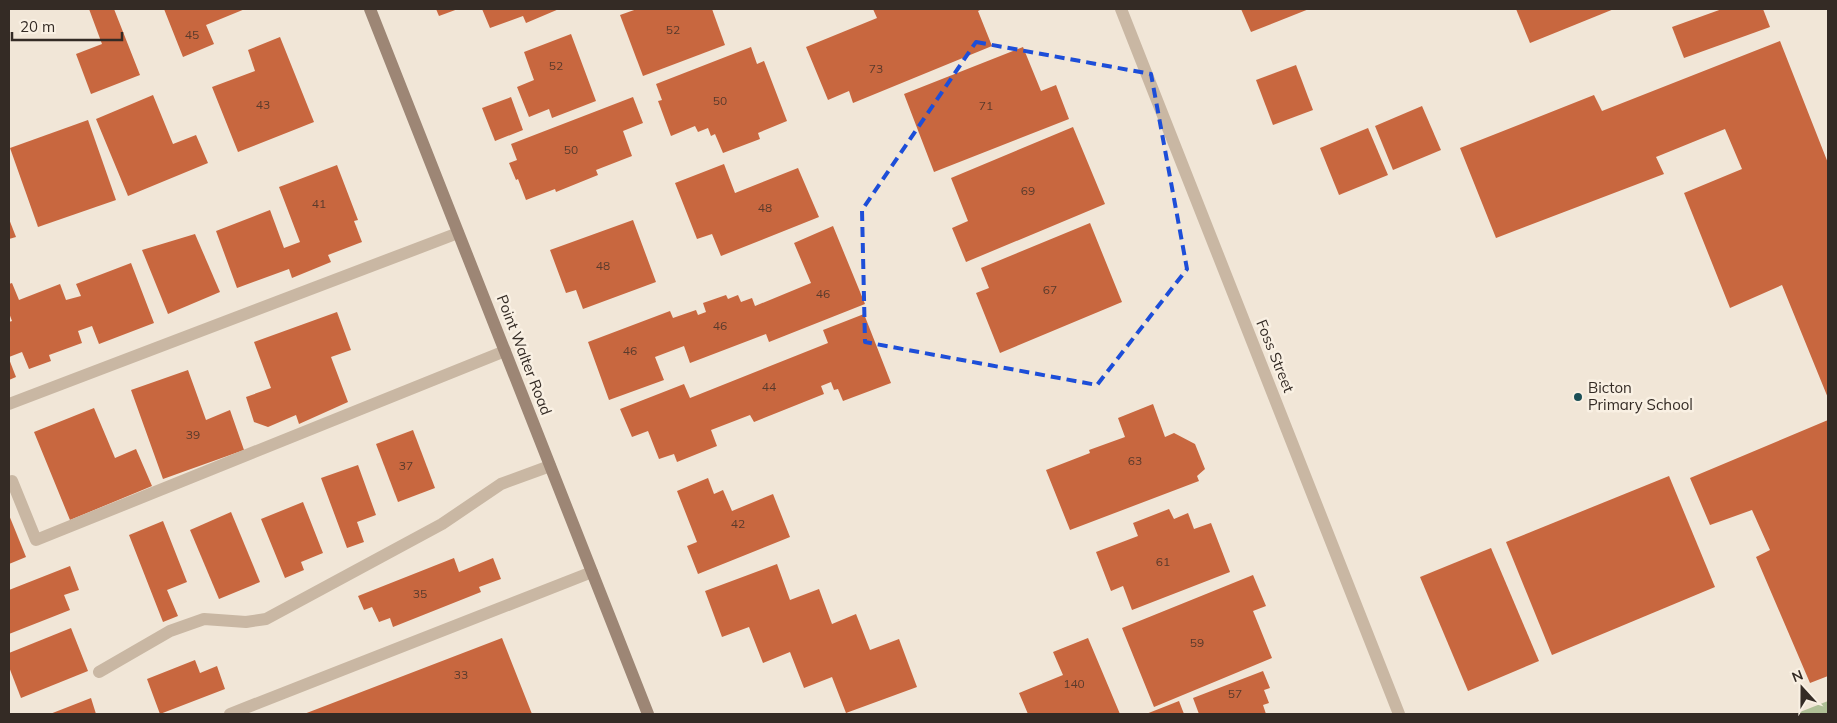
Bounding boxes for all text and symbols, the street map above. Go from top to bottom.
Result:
scale bar [12,10,122,42]
text: 20 m [20,17,55,36]
house number: 52 [666,22,680,37]
house number: 45 [185,27,199,42]
house number: 52 [549,58,563,73]
house number: 73 [869,61,883,76]
house number: 50 [713,93,727,108]
house number: 43 [256,97,270,112]
house number: 71 [979,98,993,113]
house number: 50 [564,142,578,157]
house number: 69 [1021,183,1035,198]
house number: 41 [312,196,326,211]
house number: 48 [758,200,772,215]
house number: 48 [596,258,610,273]
house number: 67 [1043,282,1057,297]
house number: 46 [816,286,830,301]
street label: Point Walter Road [493,292,556,418]
street label: Foss Street [1252,317,1299,395]
house number: 46 [713,318,727,333]
house number: 46 [623,343,637,358]
place label: Bicton Primary School [1588,378,1693,414]
house number: 44 [762,379,776,394]
marker: Bicton Primary School [1572,391,1584,403]
house number: 39 [186,427,200,442]
house number: 63 [1128,453,1142,468]
house number: 37 [399,458,413,473]
house number: 42 [731,516,745,531]
house number: 61 [1156,554,1170,569]
house number: 35 [413,586,427,601]
house number: 59 [1190,635,1204,650]
north arrow [1777,663,1827,713]
text: N [1789,666,1806,686]
house number: 33 [454,667,468,682]
house number: 140 [1063,676,1085,691]
house number: 57 [1228,686,1242,701]

